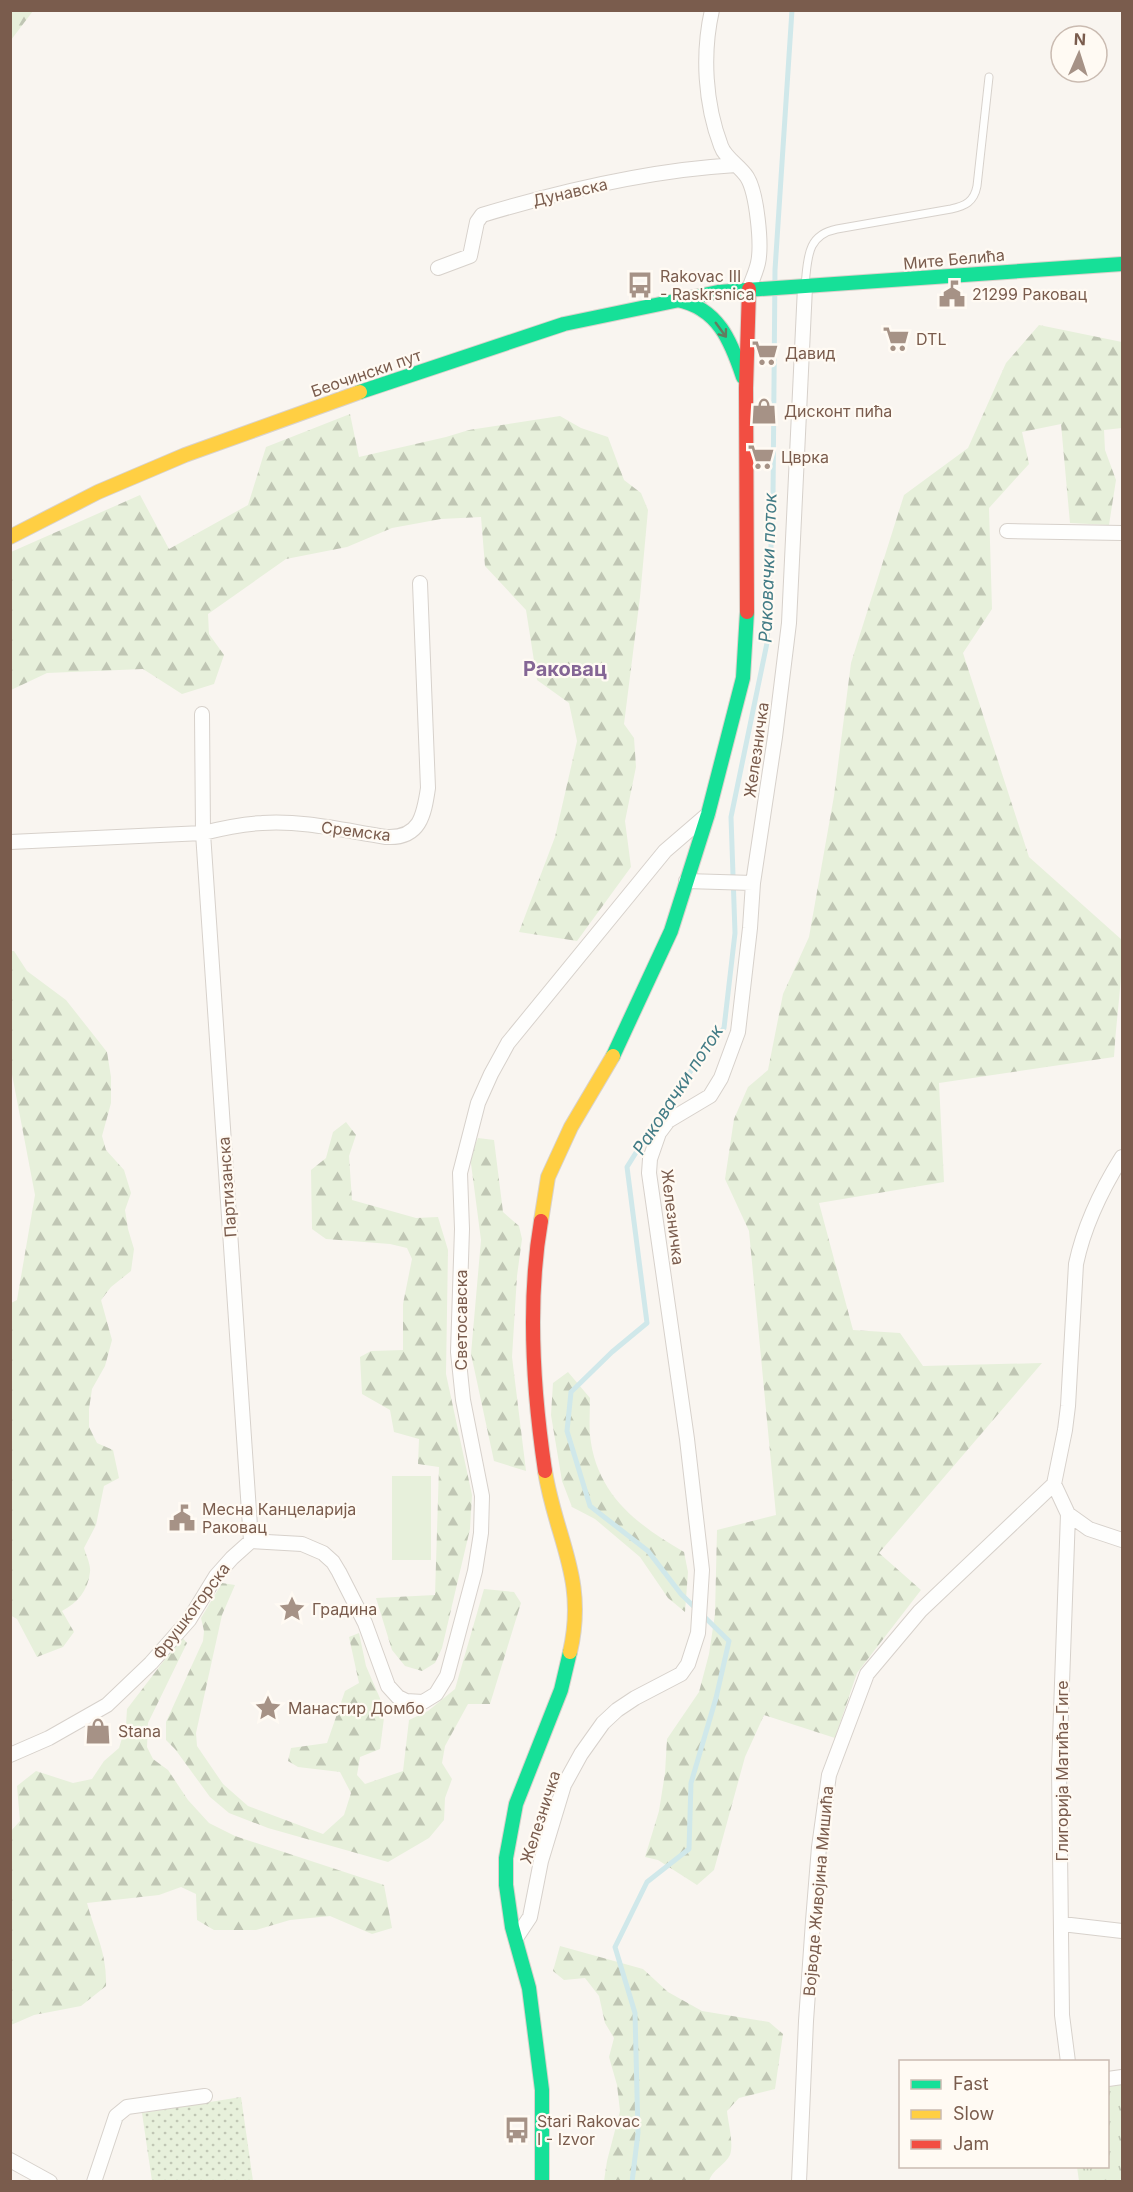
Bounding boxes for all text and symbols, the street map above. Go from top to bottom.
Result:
north arrow [1049,24,1109,84]
text: N [1073,29,1086,49]
street label: Дунавска [531,174,609,210]
street label: Мите Белића [902,245,1006,273]
place label: Rakovac III - Raskrsnica [660,266,754,304]
bus stop icon: Rakovac III - Raskrsnica [625,270,655,300]
public building icon: 21299 Раковац [937,279,967,309]
place label: 21299 Раковац [972,284,1088,304]
one-way arrow [715,321,727,337]
supermarket icon: DTL [881,324,911,354]
place label: DTL [916,329,946,349]
supermarket icon: Давид [750,338,780,368]
place label: Давид [785,343,836,363]
street label: Беочински пут [308,345,424,401]
shop icon: Дисконт пића [749,396,779,426]
place label: Дисконт пића [784,401,892,421]
supermarket icon: Цврка [746,442,776,472]
place label: Цврка [781,447,829,467]
water label: Раковачки поток [754,491,781,643]
district label: Раковац [523,657,607,681]
street label: Железничка [739,701,773,799]
street label: Сремска [320,817,392,845]
water label: Раковачки поток [628,1020,728,1158]
street label: Партизанска [214,1136,240,1238]
street label: Железничка [657,1168,689,1266]
street label: Светосавска [451,1270,471,1370]
place label: Месна Канцеларија Раковац [202,1499,356,1537]
public building icon: Месна Канцеларија Раковац [167,1503,197,1533]
street label: Фрушкогорска [148,1559,234,1663]
place icon: Градина [277,1594,307,1624]
place label: Градина [312,1599,377,1619]
street label: Глигорија Матића-Гиге [1052,1680,1072,1862]
place icon: Манастир Домбо [253,1693,283,1723]
place label: Манастир Домбо [288,1698,425,1718]
shop icon: Stana [83,1716,113,1746]
place label: Stana [118,1721,161,1741]
street label: Железничка [516,1768,564,1866]
street label: Војводе Живојина Мишића [799,1785,837,1997]
legend [899,2060,1109,2168]
text: Fast [953,2073,989,2094]
text: Slow [953,2103,994,2124]
place label: Stari Rakovac I - Izvor [537,2111,640,2149]
bus stop icon: Stari Rakovac I - Izvor [502,2115,532,2145]
text: Jam [953,2133,989,2154]

